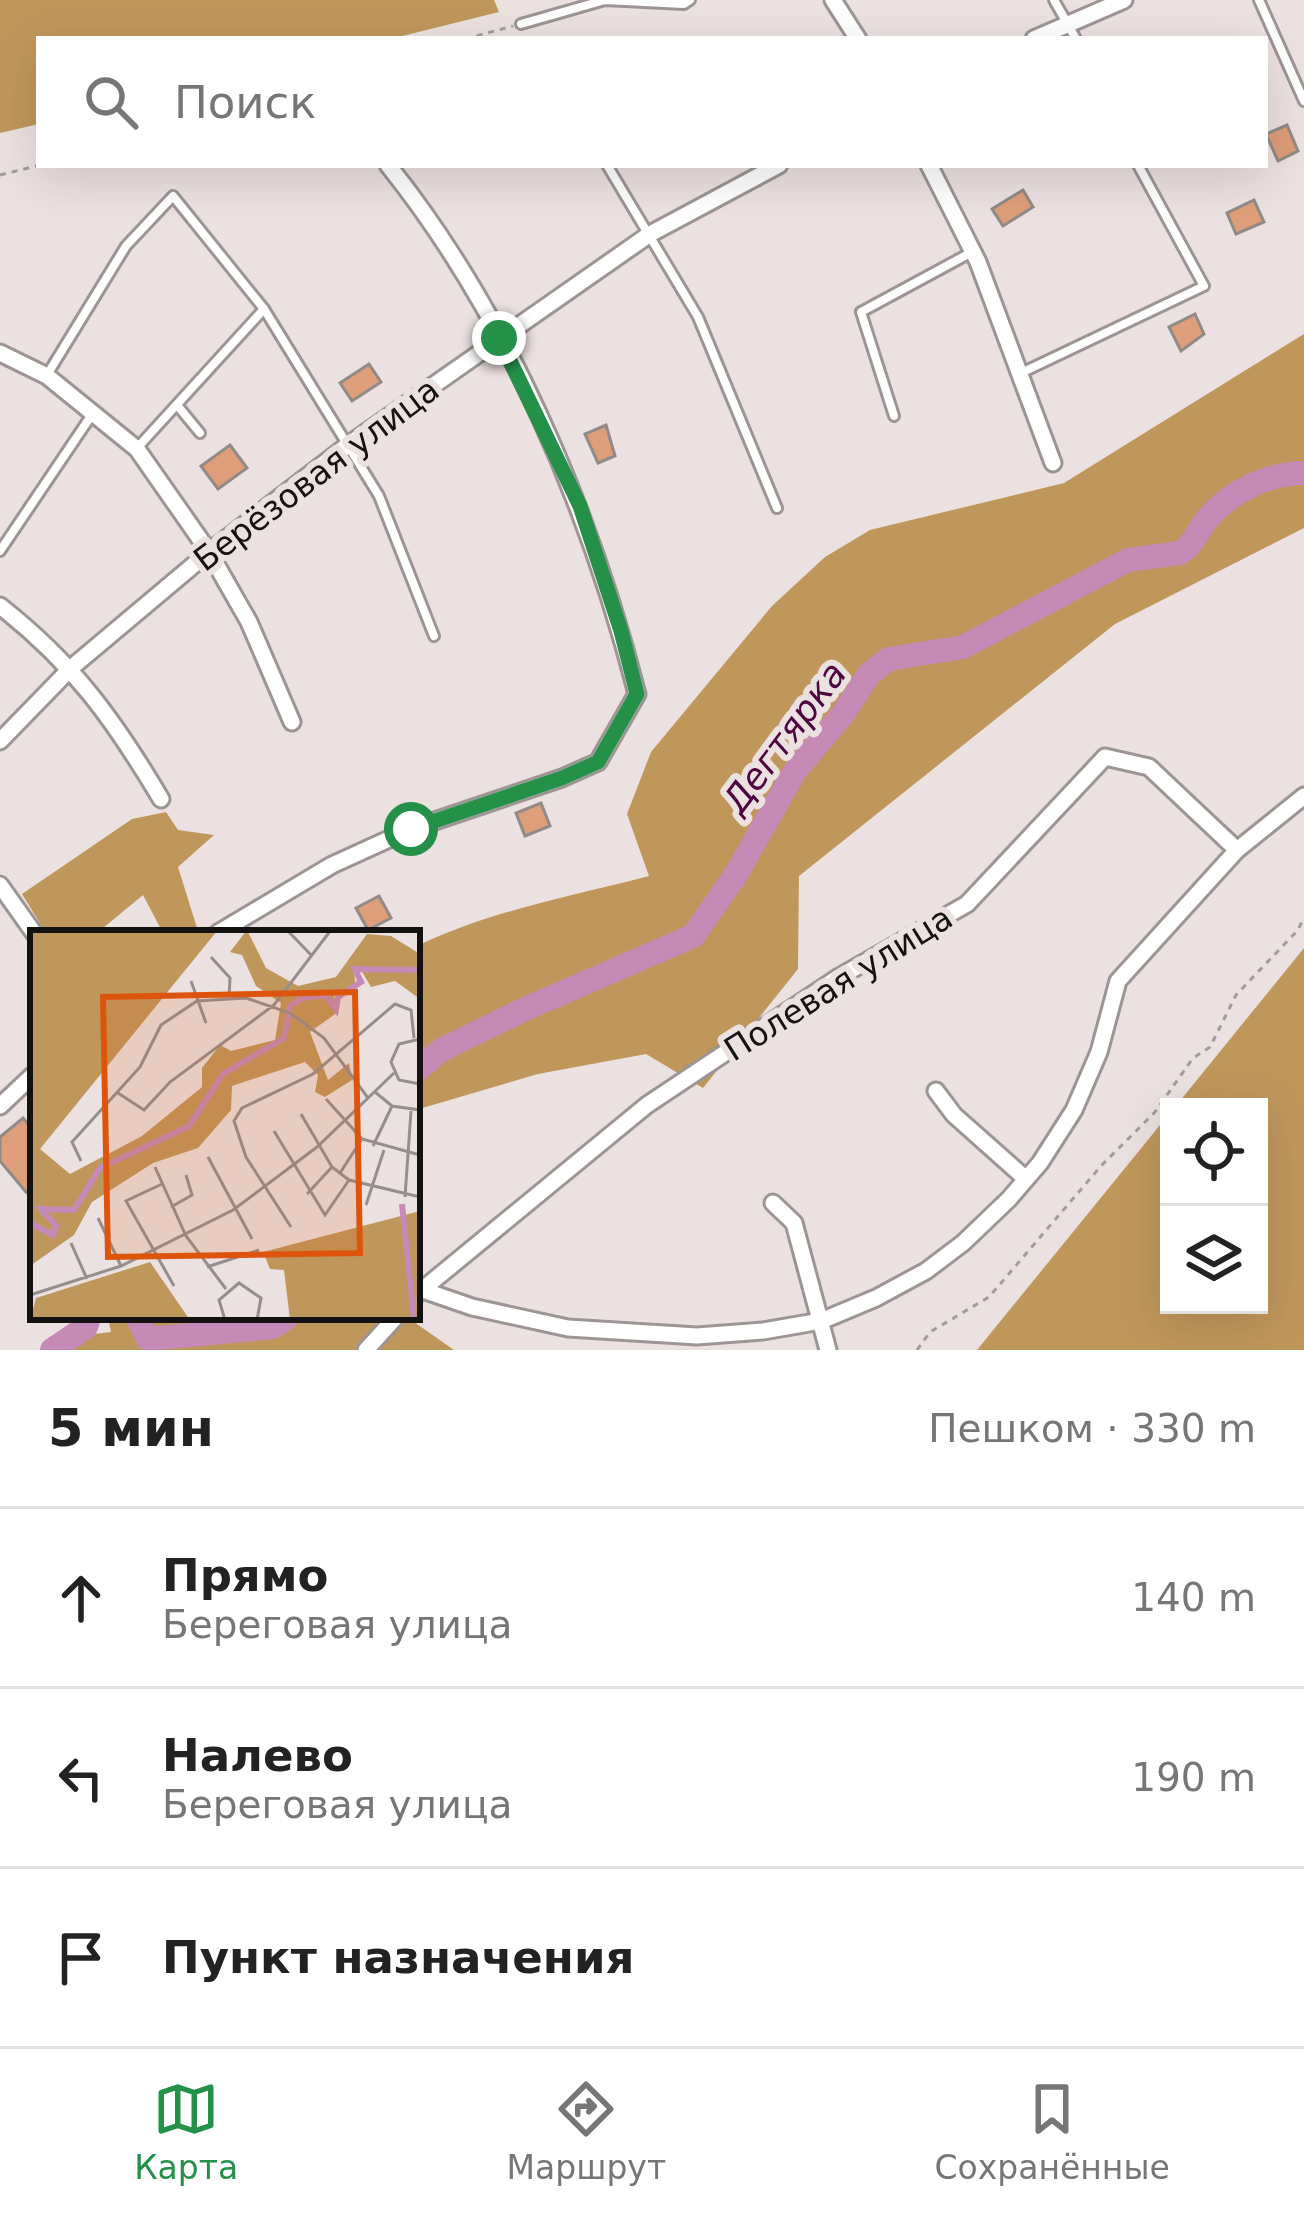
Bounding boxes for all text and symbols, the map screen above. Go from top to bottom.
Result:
search box [36,36,1268,168]
icon: search [78,69,144,135]
text: Поиск [174,76,317,129]
route end [472,311,526,365]
street label: Берёзовая улица [186,370,447,579]
water label: Дегтярка [713,654,854,823]
route start [384,802,438,856]
street label: Полевая улица [717,898,959,1069]
inset map [30,930,420,1320]
map controls [1160,1098,1268,1314]
button: locate [1160,1098,1268,1206]
button: layers [1160,1206,1268,1314]
text: 5 мин [48,1399,214,1458]
text: Пешком · 330 m [928,1406,1256,1451]
text: Прямо [162,1549,328,1602]
icon: ahead [48,1565,114,1631]
text: 140 m [1131,1575,1256,1620]
text: Береговая улица [162,1602,512,1647]
text: Налево [162,1729,353,1782]
icon: left [48,1745,114,1811]
text: 190 m [1131,1755,1256,1800]
text: Береговая улица [162,1782,512,1827]
icon: arrive [48,1925,114,1991]
text: Пункт назначения [162,1931,634,1984]
tab: Карта [134,2076,238,2187]
tab: Маршрут [507,2076,666,2187]
tab: Сохранённые [934,2076,1170,2187]

